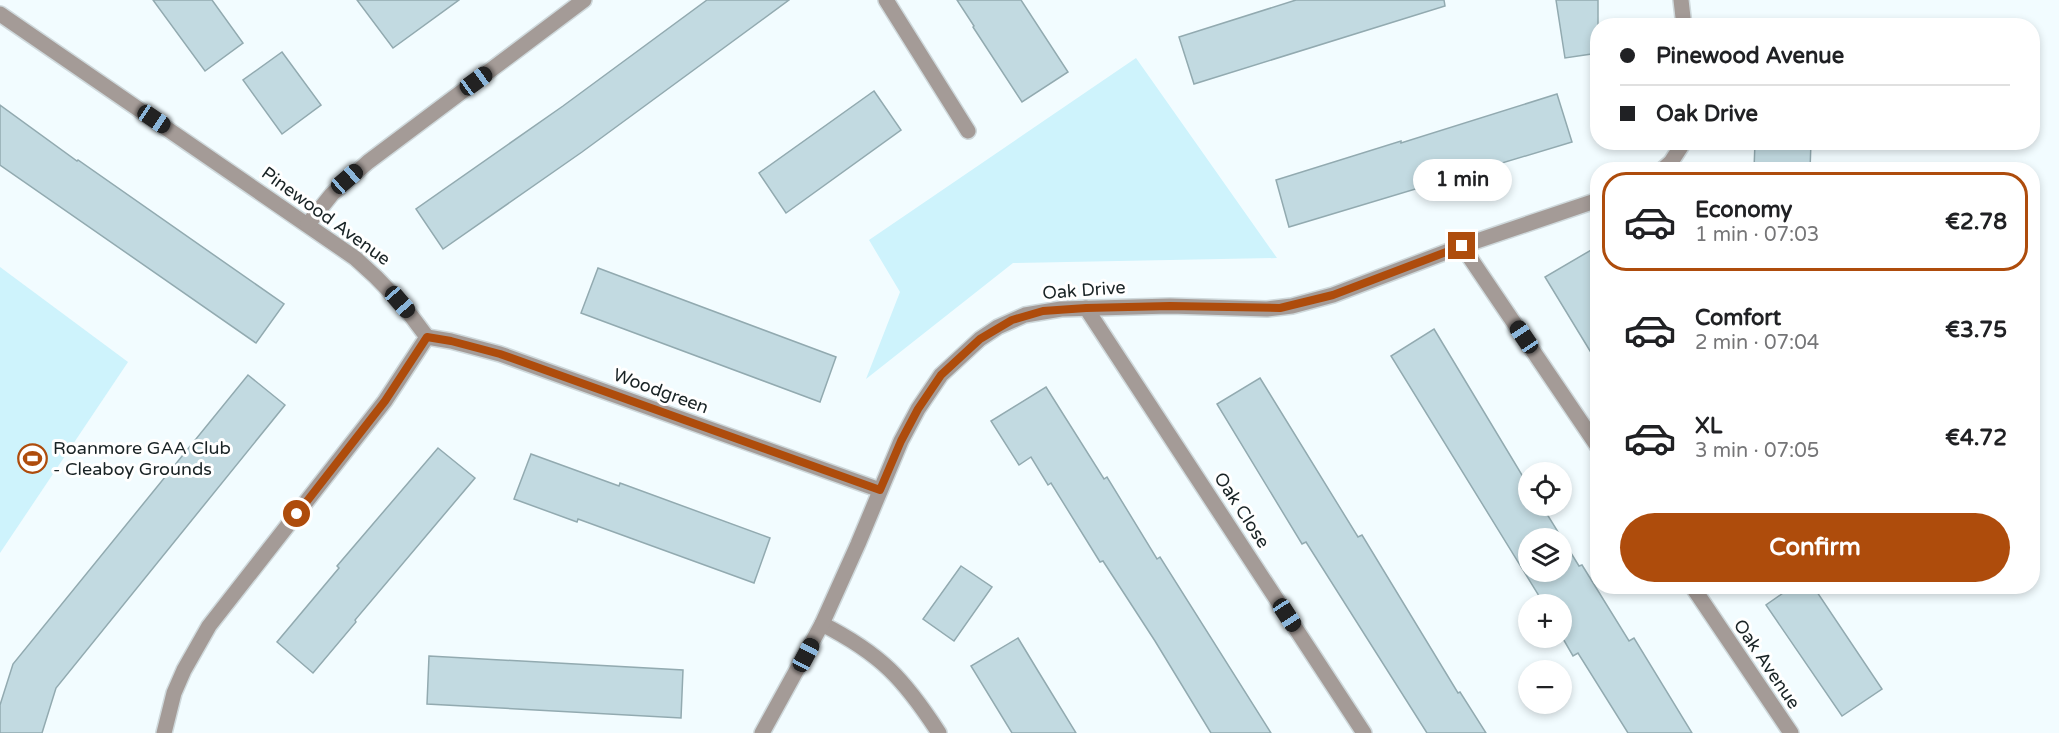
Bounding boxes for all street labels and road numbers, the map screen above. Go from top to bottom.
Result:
street label: Pinewood Avenue [257,162,395,270]
street label: Oak Drive [1042,276,1126,304]
street label: Woodgreen [610,364,712,418]
street label: Oak Close [1209,468,1275,552]
street label: Oak Avenue [1729,615,1805,713]

